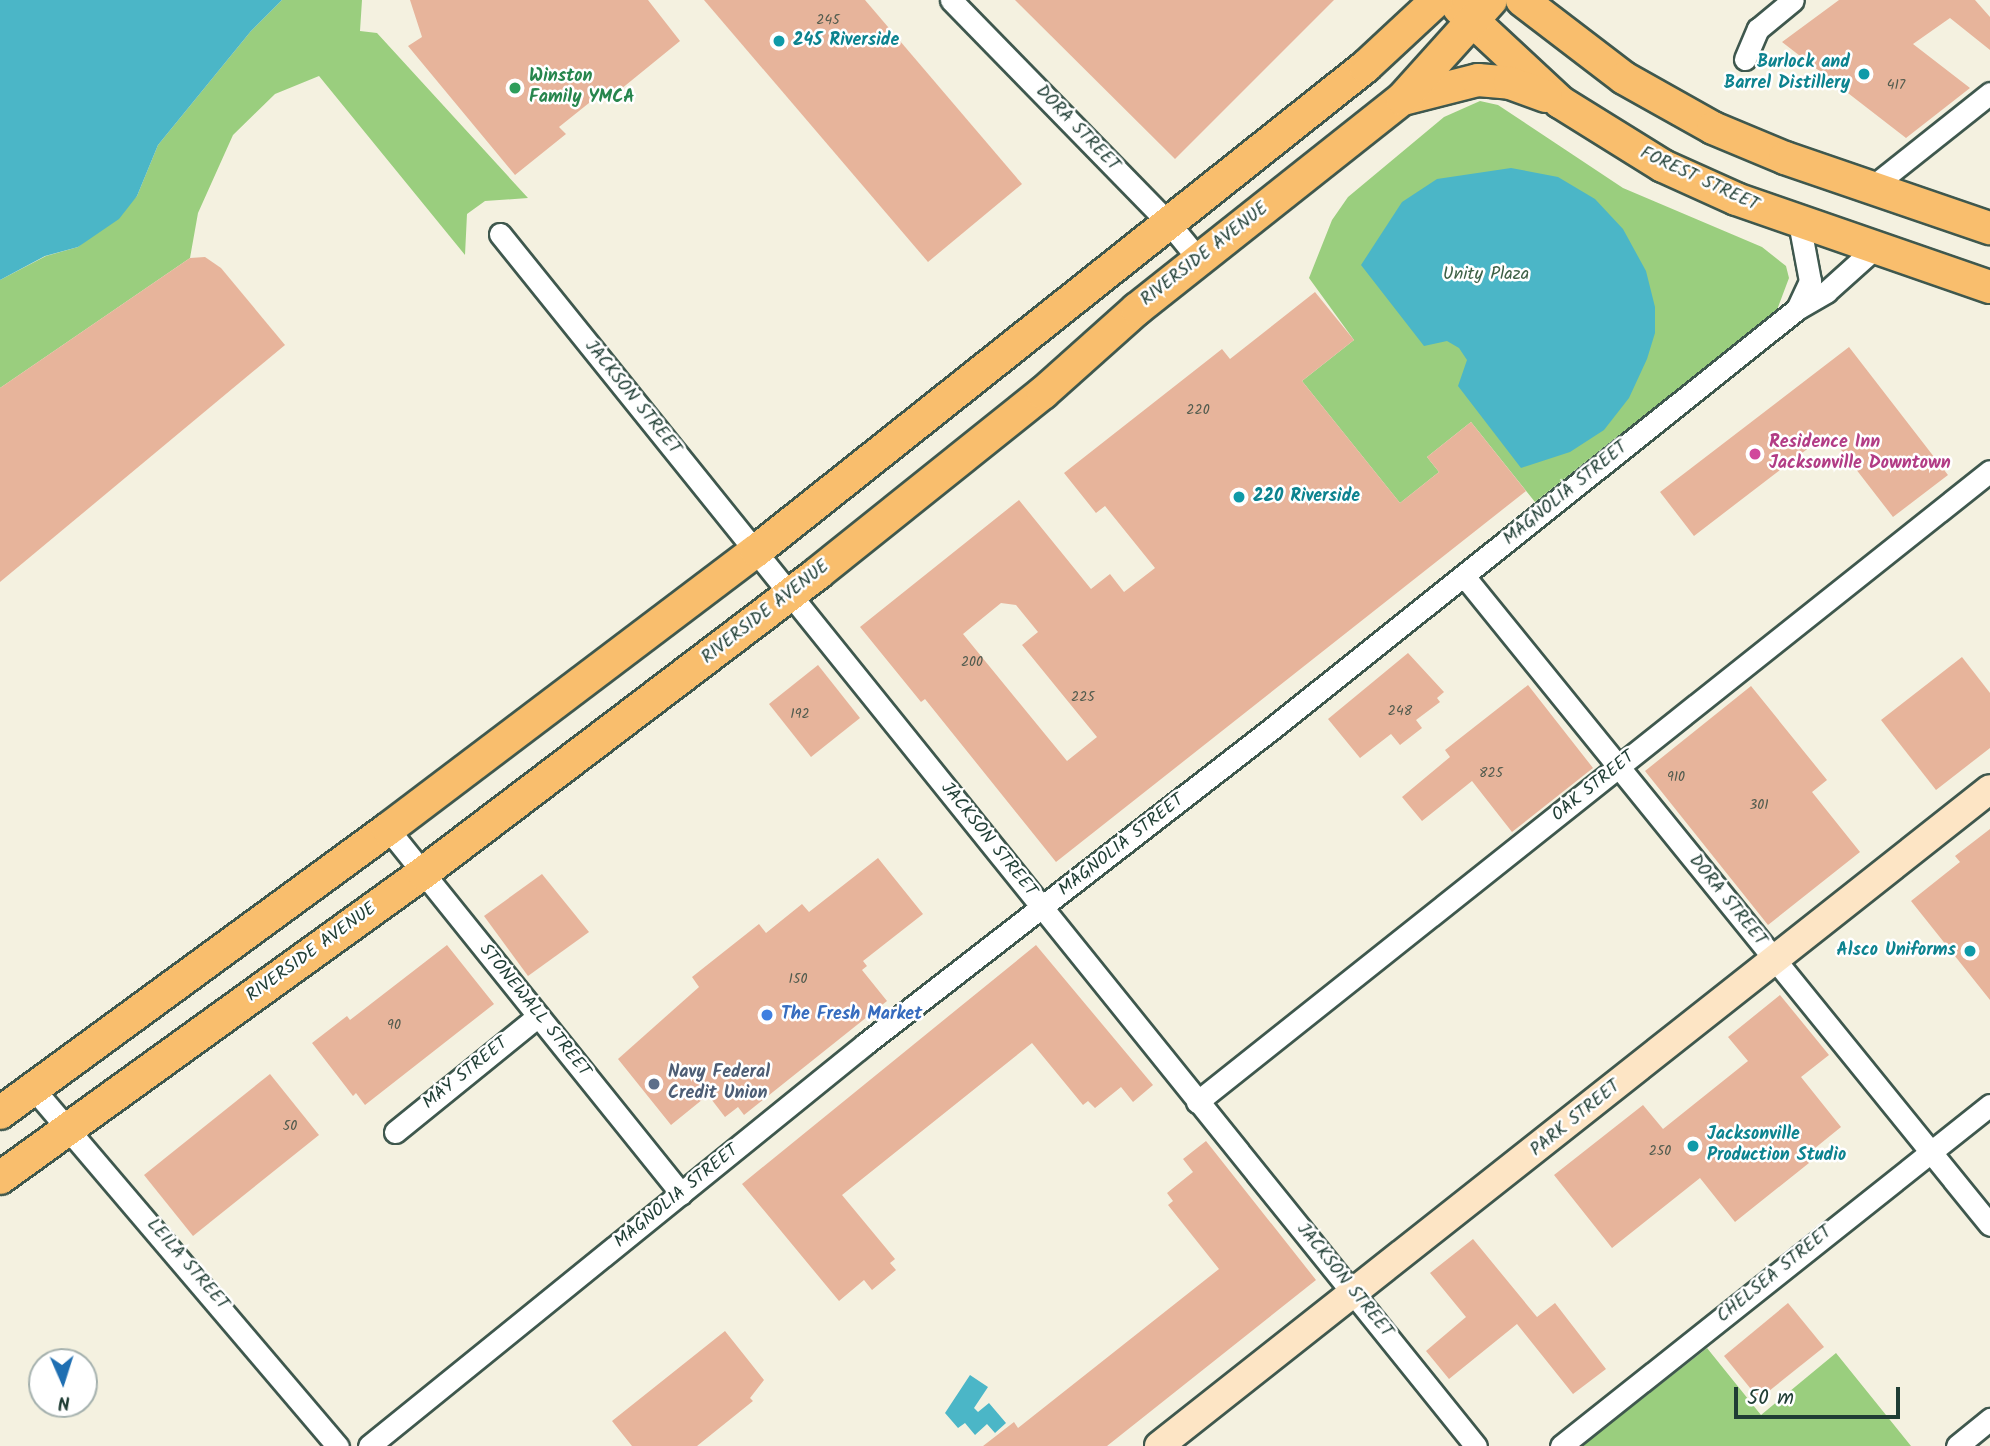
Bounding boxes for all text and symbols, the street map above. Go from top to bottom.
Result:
house number: 245 [816,12,840,28]
place label: 245 Riverside [793,30,899,52]
marker: 245 Riverside [771,33,787,49]
place label: Burlock and Barrel Distillery [1724,53,1850,96]
marker: Burlock and Barrel Distillery [1856,66,1872,82]
place label: Winston Family YMCA [529,67,635,110]
house number: 417 [1887,77,1905,93]
marker: Winston Family YMCA [507,80,523,96]
street label: DORA STREET [1030,81,1124,177]
street label: FOREST STREET [1636,143,1762,217]
street label: RIVERSIDE AVENUE [1137,199,1273,311]
park label: Unity Plaza [1443,264,1529,286]
street label: JACKSON STREET [579,336,685,460]
house number: 220 [1186,402,1210,418]
place label: Residence Inn Jacksonville Downtown [1769,433,1951,476]
street label: MAGNOLIA STREET [1500,437,1632,551]
marker: Residence Inn Jacksonville Downtown [1747,446,1763,462]
place label: 220 Riverside [1253,486,1360,508]
marker: 220 Riverside [1231,489,1247,505]
street label: RIVERSIDE AVENUE [698,557,834,669]
house number: 200 [961,654,983,670]
house number: 225 [1071,689,1095,705]
house number: 248 [1388,703,1412,719]
house number: 192 [790,706,810,722]
street label: OAK STREET [1548,747,1640,827]
house number: 825 [1479,765,1503,781]
house number: 910 [1667,769,1685,785]
street label: JACKSON STREET [935,778,1041,902]
street label: MAGNOLIA STREET [1055,790,1189,902]
house number: 301 [1749,797,1769,813]
street label: DORA STREET [1683,851,1771,951]
street label: RIVERSIDE AVENUE [243,898,381,1008]
street label: STONEWALL STREET [474,940,594,1082]
place label: Alsco Uniforms [1836,940,1956,962]
marker: Alsco Uniforms [1962,943,1978,959]
house number: 150 [789,971,807,987]
place label: The Fresh Market [781,1004,922,1026]
marker: The Fresh Market [759,1007,775,1023]
house number: 90 [387,1017,401,1033]
street label: MAY STREET [419,1033,513,1115]
place label: Navy Federal Credit Union [668,1063,770,1106]
marker: Navy Federal Credit Union [646,1076,662,1092]
street label: PARK STREET [1527,1076,1625,1162]
house number: 50 [283,1118,297,1134]
place label: Jacksonville Production Studio [1707,1125,1846,1168]
marker: Jacksonville Production Studio [1685,1138,1701,1154]
street label: MAGNOLIA STREET [611,1140,743,1254]
house number: 250 [1649,1143,1671,1159]
street label: LEILA STREET [141,1215,233,1315]
street label: JACKSON STREET [1291,1219,1397,1343]
street label: CHELSEA STREET [1713,1222,1837,1328]
north arrow [28,1348,98,1418]
scale bar [1738,1372,1904,1416]
text: 50 m [1747,1382,1794,1415]
text: N [57,1387,71,1417]

